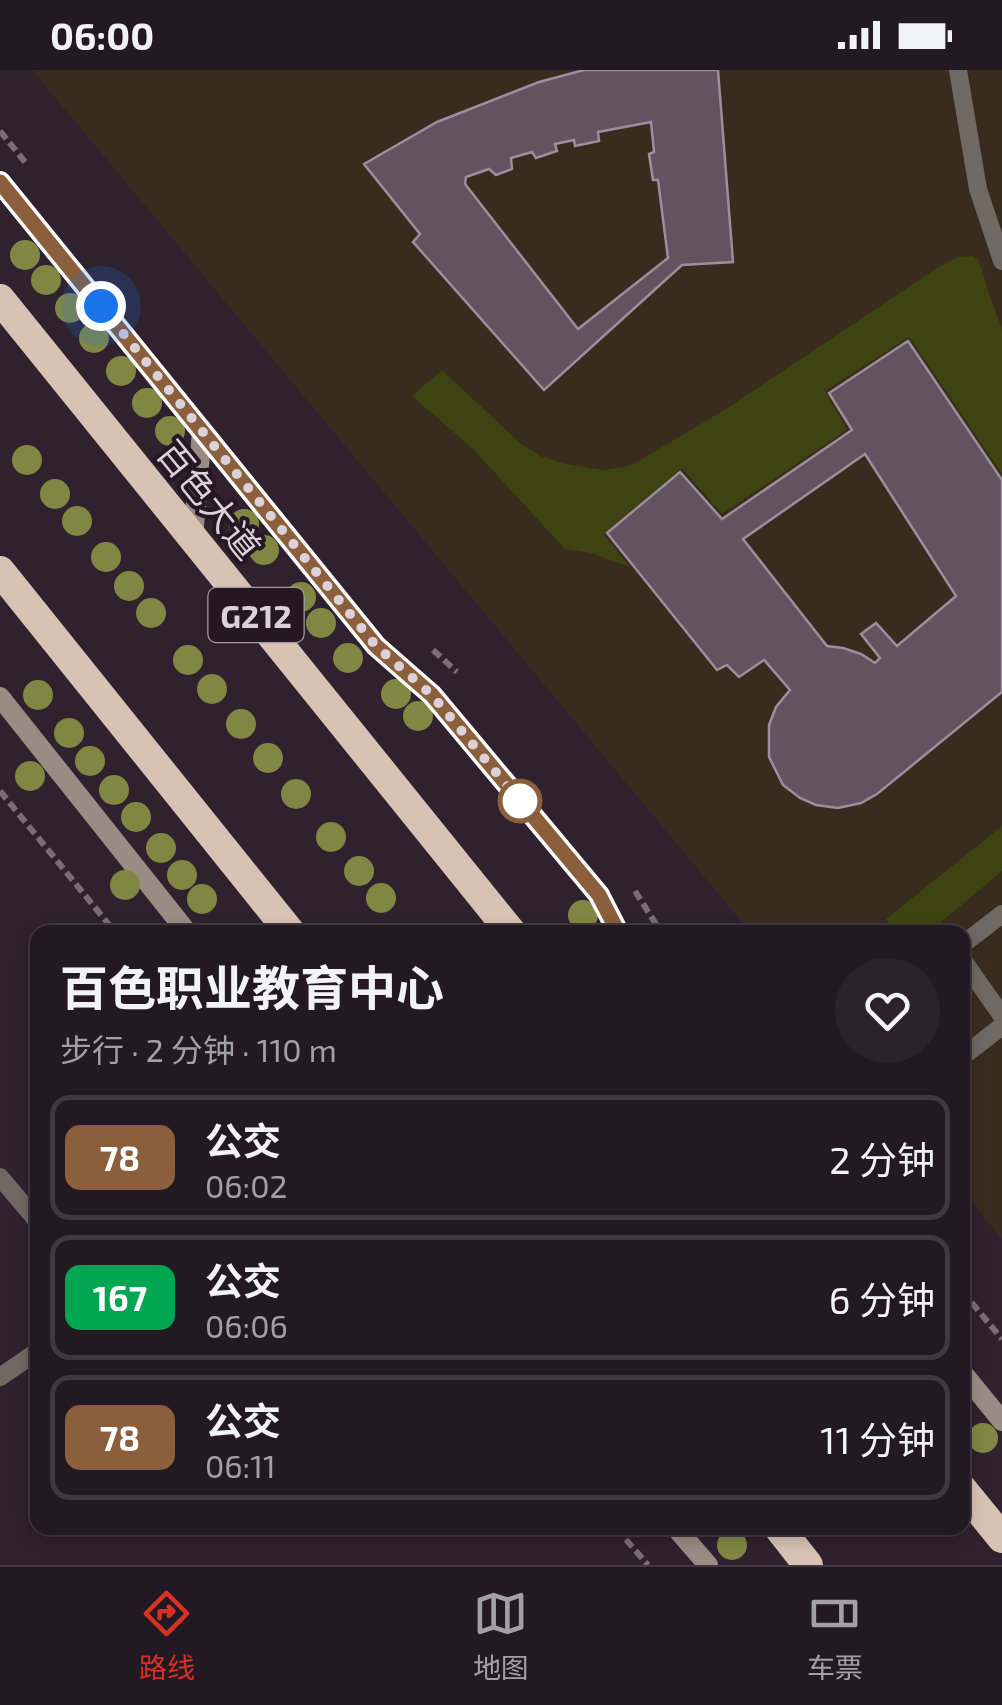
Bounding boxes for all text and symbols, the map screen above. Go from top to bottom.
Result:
text: 06:00 [50,12,154,58]
your location [76,281,126,331]
street label: 百色大道 [150,431,270,567]
road number: G212 [208,588,304,642]
unlabelled marker [499,780,541,822]
text: 百色职业教育中心 [60,958,444,1016]
button: heart [835,958,940,1063]
text: 步行 · 2 分钟 · 110 m [60,1030,337,1068]
text: 公交 [205,1117,281,1163]
text: 78 [100,1136,140,1178]
text: 2 分钟 [829,1136,935,1182]
text: 06:02 [205,1166,287,1204]
text: 公交 [205,1257,281,1303]
text: 167 [93,1276,147,1318]
text: 6 分钟 [829,1276,935,1322]
text: 06:06 [205,1306,288,1344]
text: 公交 [205,1397,281,1443]
text: 78 [100,1416,140,1458]
text: 11 分钟 [820,1416,935,1462]
text: 06:11 [205,1446,276,1484]
tab: 路线 [139,1586,195,1686]
tab: 地图 [473,1586,529,1686]
tab: 车票 [807,1586,863,1686]

